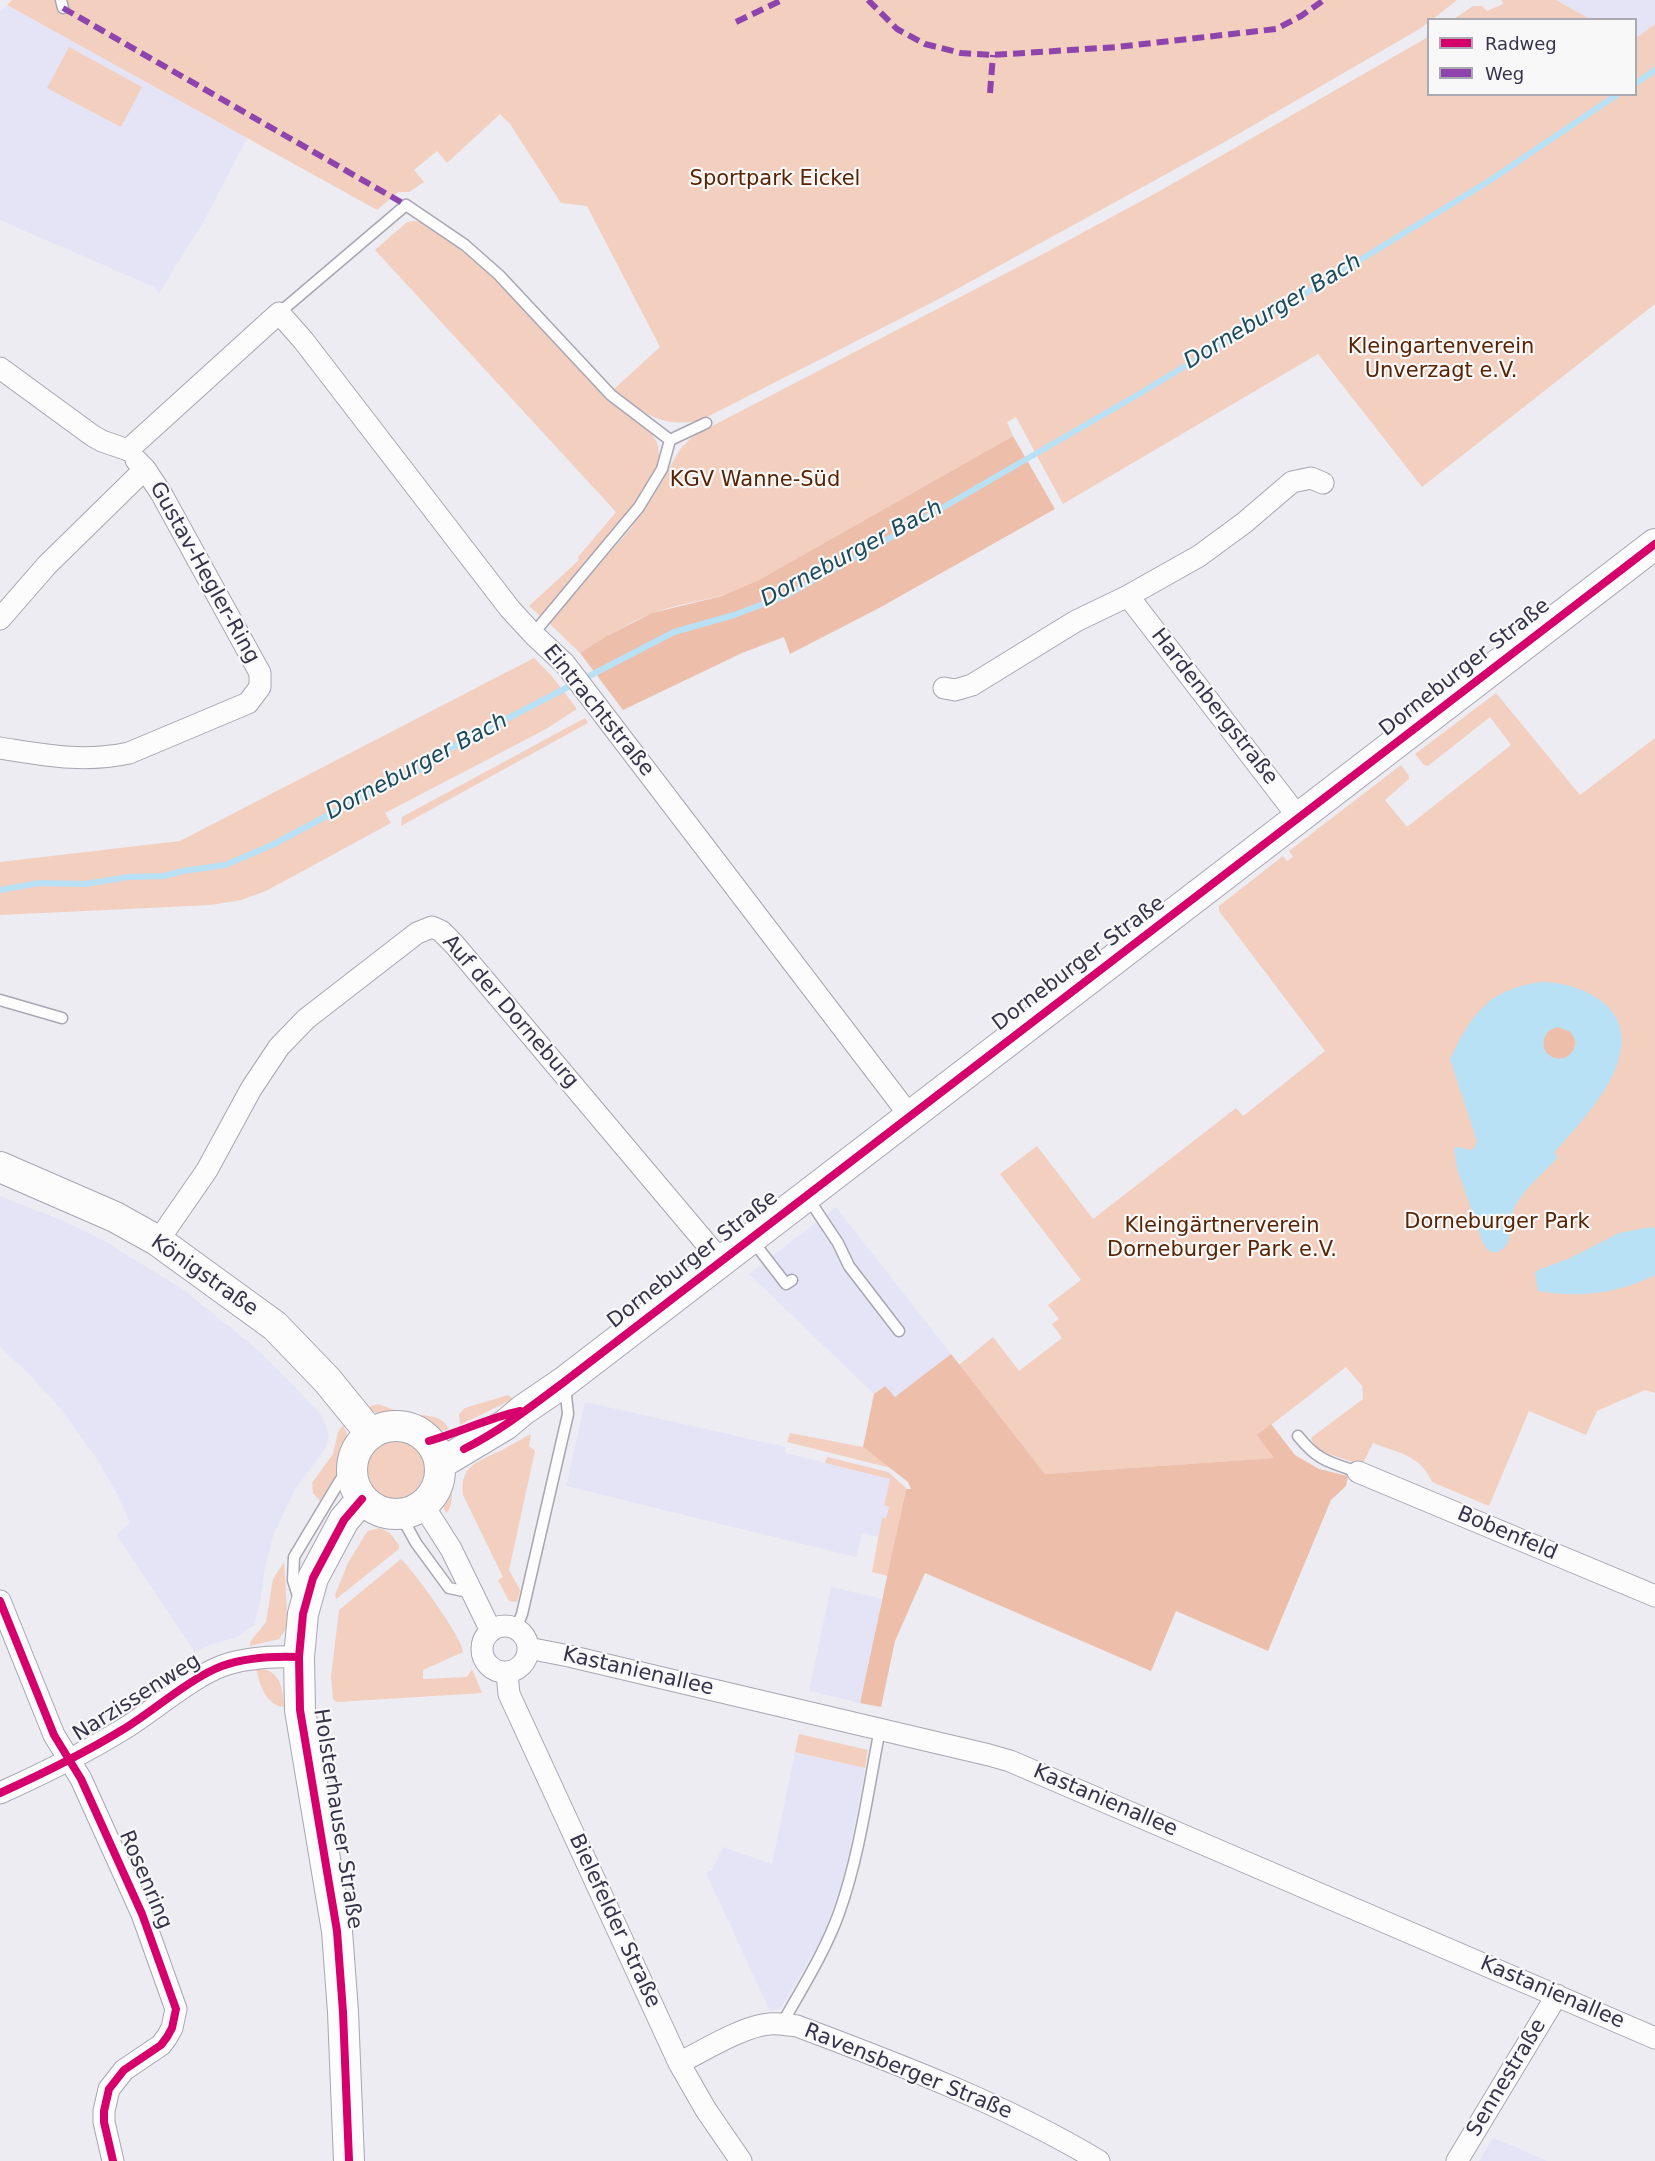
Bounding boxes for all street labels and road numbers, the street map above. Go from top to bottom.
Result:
street label: Gustav-Hegler-Ring [144,478,264,668]
street label: Dorneburger Straße [1375,594,1555,742]
street label: Hardenbergstraße [1145,624,1283,790]
street label: Eintrachtstraße [537,640,659,782]
street label: Dorneburger Straße [988,891,1170,1037]
street label: Auf der Dorneburg [437,930,583,1094]
street label: Dorneburger Straße [603,1186,783,1334]
street label: Königstraße [146,1230,262,1322]
street label: Bobenfeld [1453,1502,1561,1566]
street label: Kastanienallee [560,1642,716,1702]
street label: Narzissenweg [69,1649,205,1747]
street label: Holsterhauser Straße [307,1707,367,1931]
street label: Kastanienallee [1029,1759,1181,1843]
street label: Rosenring [113,1827,177,1933]
street label: Bielefelder Straße [563,1830,665,2012]
street label: Kastanienallee [1476,1951,1628,2035]
street label: Sennestraße [1462,2015,1552,2141]
street label: Ravensberger Straße [800,2019,1016,2125]

